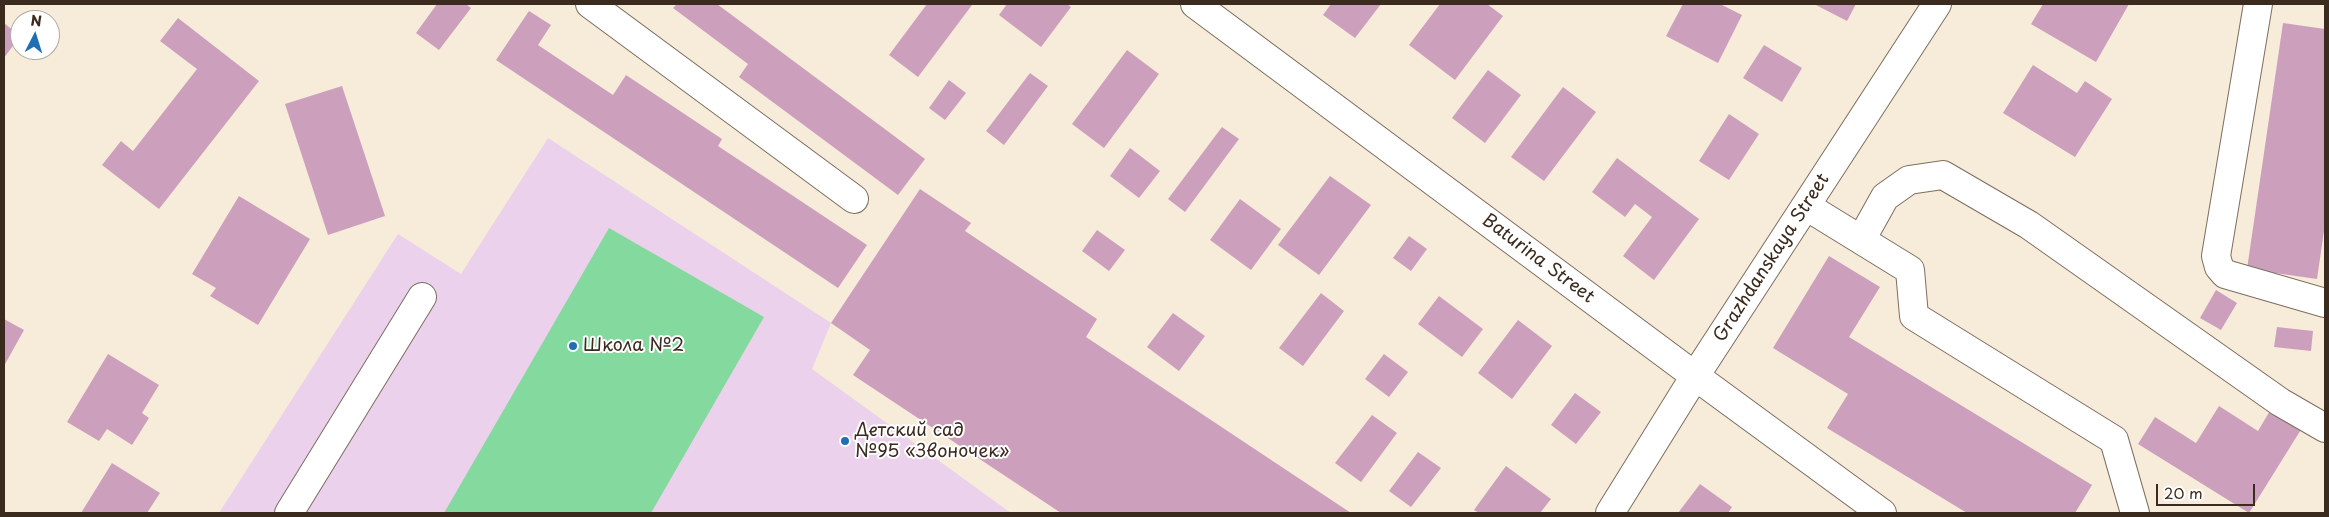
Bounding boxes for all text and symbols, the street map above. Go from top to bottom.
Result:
north arrow [10,10,60,60]
text: N [30,10,43,31]
street label: Grazhdanskaya Street [1710,170,1834,346]
street label: Baturina Street [1478,210,1598,308]
place label: Школа №2 [583,335,684,357]
marker: Школа №2 [567,340,579,352]
place label: Детский сад №95 «Звоночек» [855,420,1009,462]
marker: Детский сад №95 «Звоночек» [839,435,851,447]
scale bar [2159,474,2258,506]
text: 20 m [2164,481,2203,504]

